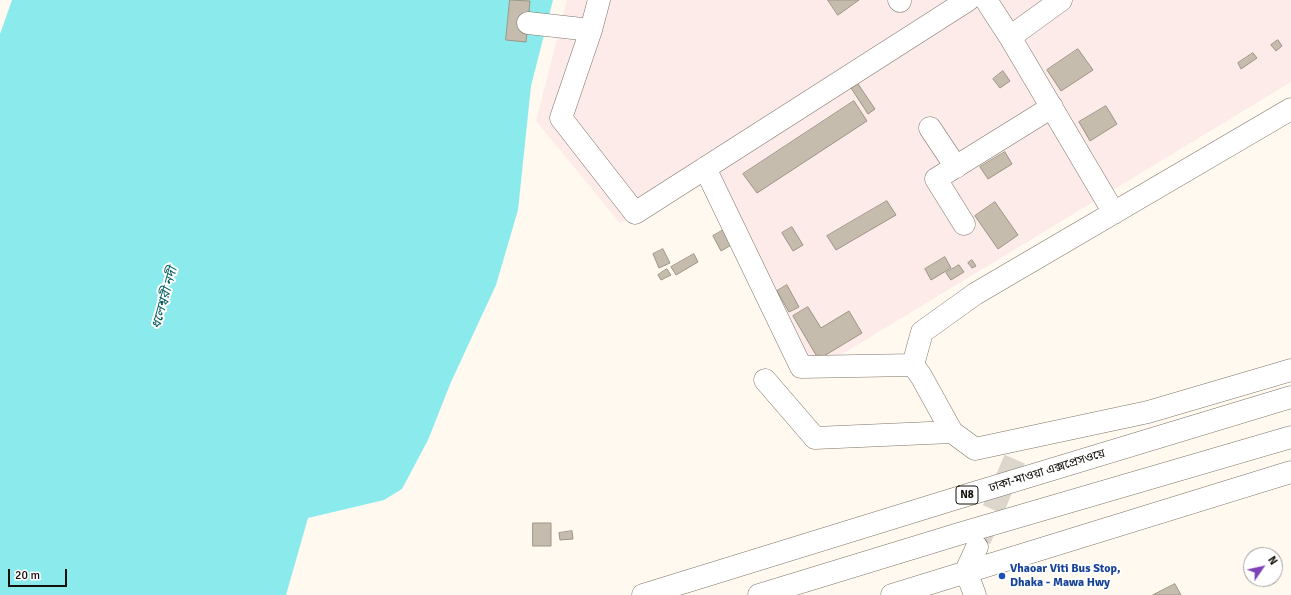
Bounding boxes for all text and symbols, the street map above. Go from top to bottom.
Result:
water label: ধলেশ্বরী নদী [149,265,181,331]
street label: ঢাকা-মাওয়া এক্সপ্রেসওয়ে [987,446,1107,496]
road number: N8 [956,486,978,504]
north arrow [1243,547,1283,587]
text: N [1265,554,1280,567]
scale bar [10,561,69,587]
place label: Vhaoar Viti Bus Stop, Dhaka - Mawa Hwy [1010,562,1120,590]
text: 20 m [15,568,40,583]
marker: Vhaoar Viti Bus Stop, Dhaka - Mawa Hwy [997,571,1007,581]

